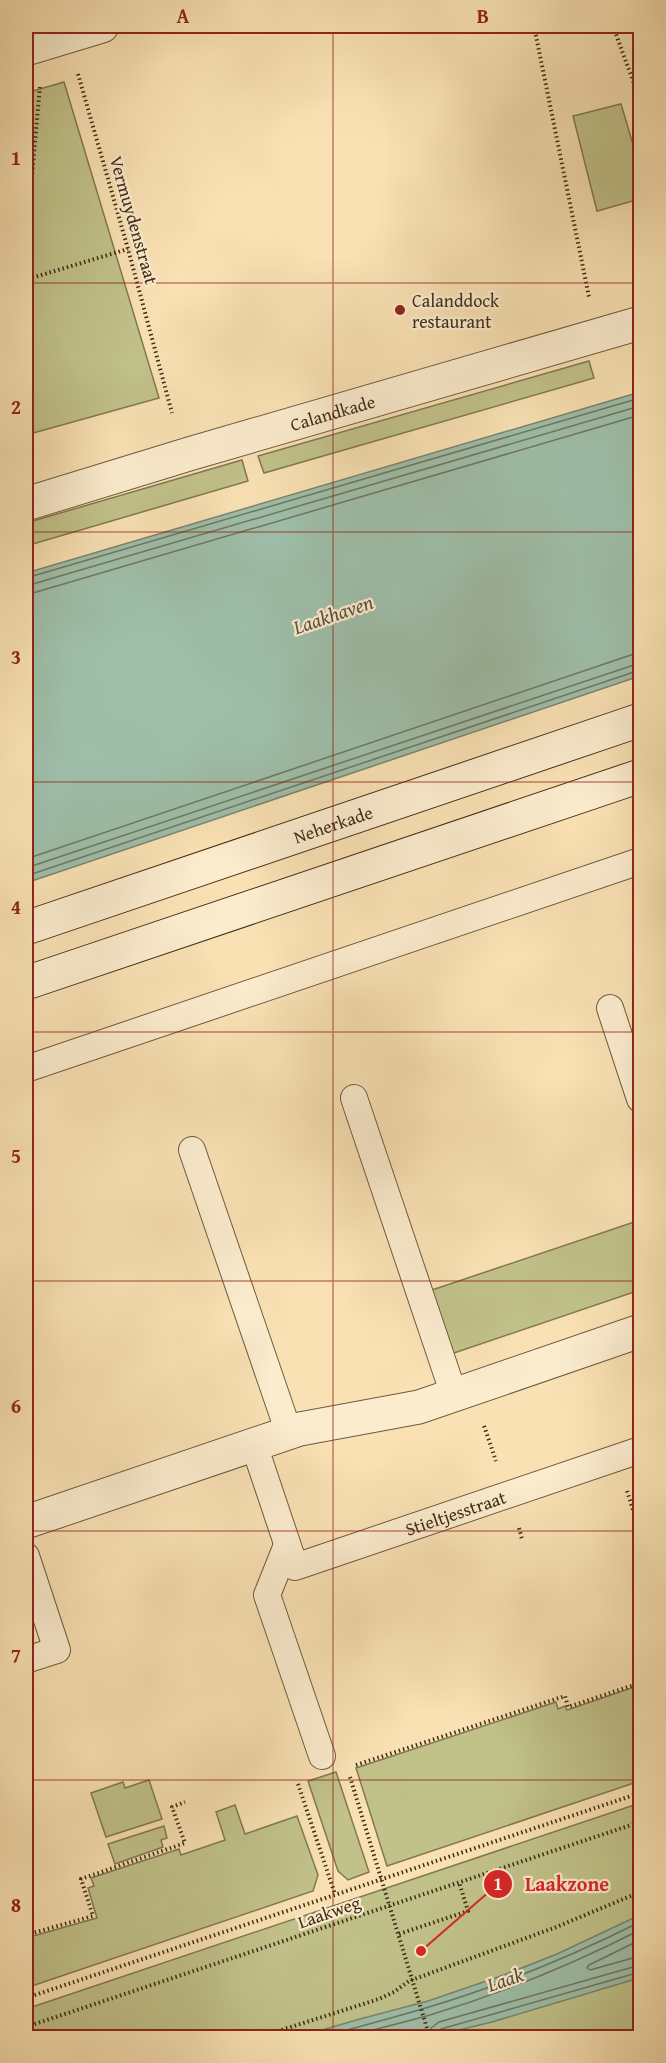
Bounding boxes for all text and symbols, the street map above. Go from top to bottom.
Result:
text: A [177,1,190,30]
text: B [477,1,489,30]
text: 1 [11,143,21,172]
street label: Vermuydenstraat [103,153,165,288]
place label: Calanddock restaurant [412,287,500,335]
marker: Calanddock restaurant [393,303,407,317]
street label: Calandkade [287,387,378,437]
text: 2 [11,392,21,421]
water label: Laakhaven [288,587,377,642]
text: 3 [11,642,21,671]
street label: Neherkade [290,798,376,850]
text: 4 [11,892,21,921]
text: 5 [11,1141,21,1170]
text: 6 [11,1391,21,1420]
street label: Stieltjesstraat [401,1483,510,1542]
text: 7 [11,1640,21,1669]
callout: Laakzone [483,1865,621,1903]
text: Laakzone [525,1869,609,1898]
text: 1 [493,1870,503,1897]
street label: Laakweg [294,1889,364,1935]
text: 8 [11,1890,21,1919]
water label: Laak [482,1959,528,1999]

